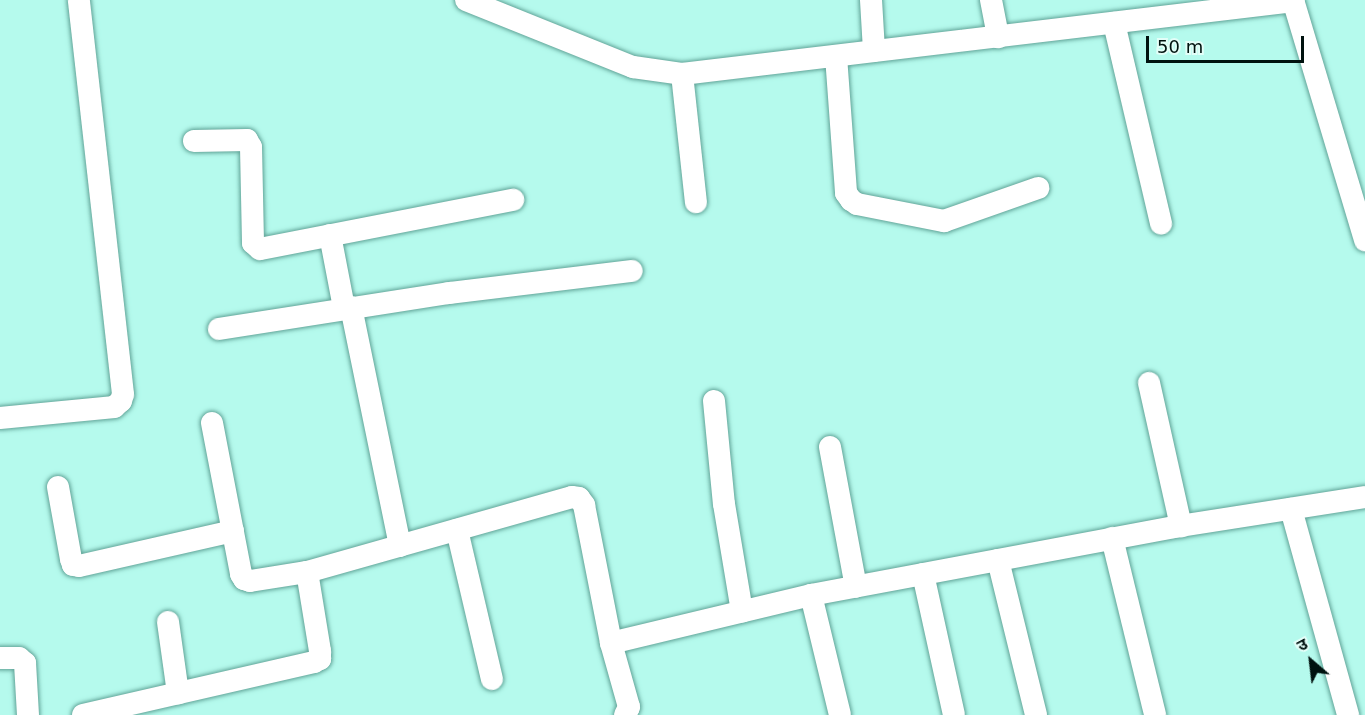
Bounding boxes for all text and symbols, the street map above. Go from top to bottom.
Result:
scale bar [1149,24,1306,62]
text: 50 m [1157,36,1203,57]
north arrow [1281,631,1341,691]
text: उ [1294,634,1311,655]

